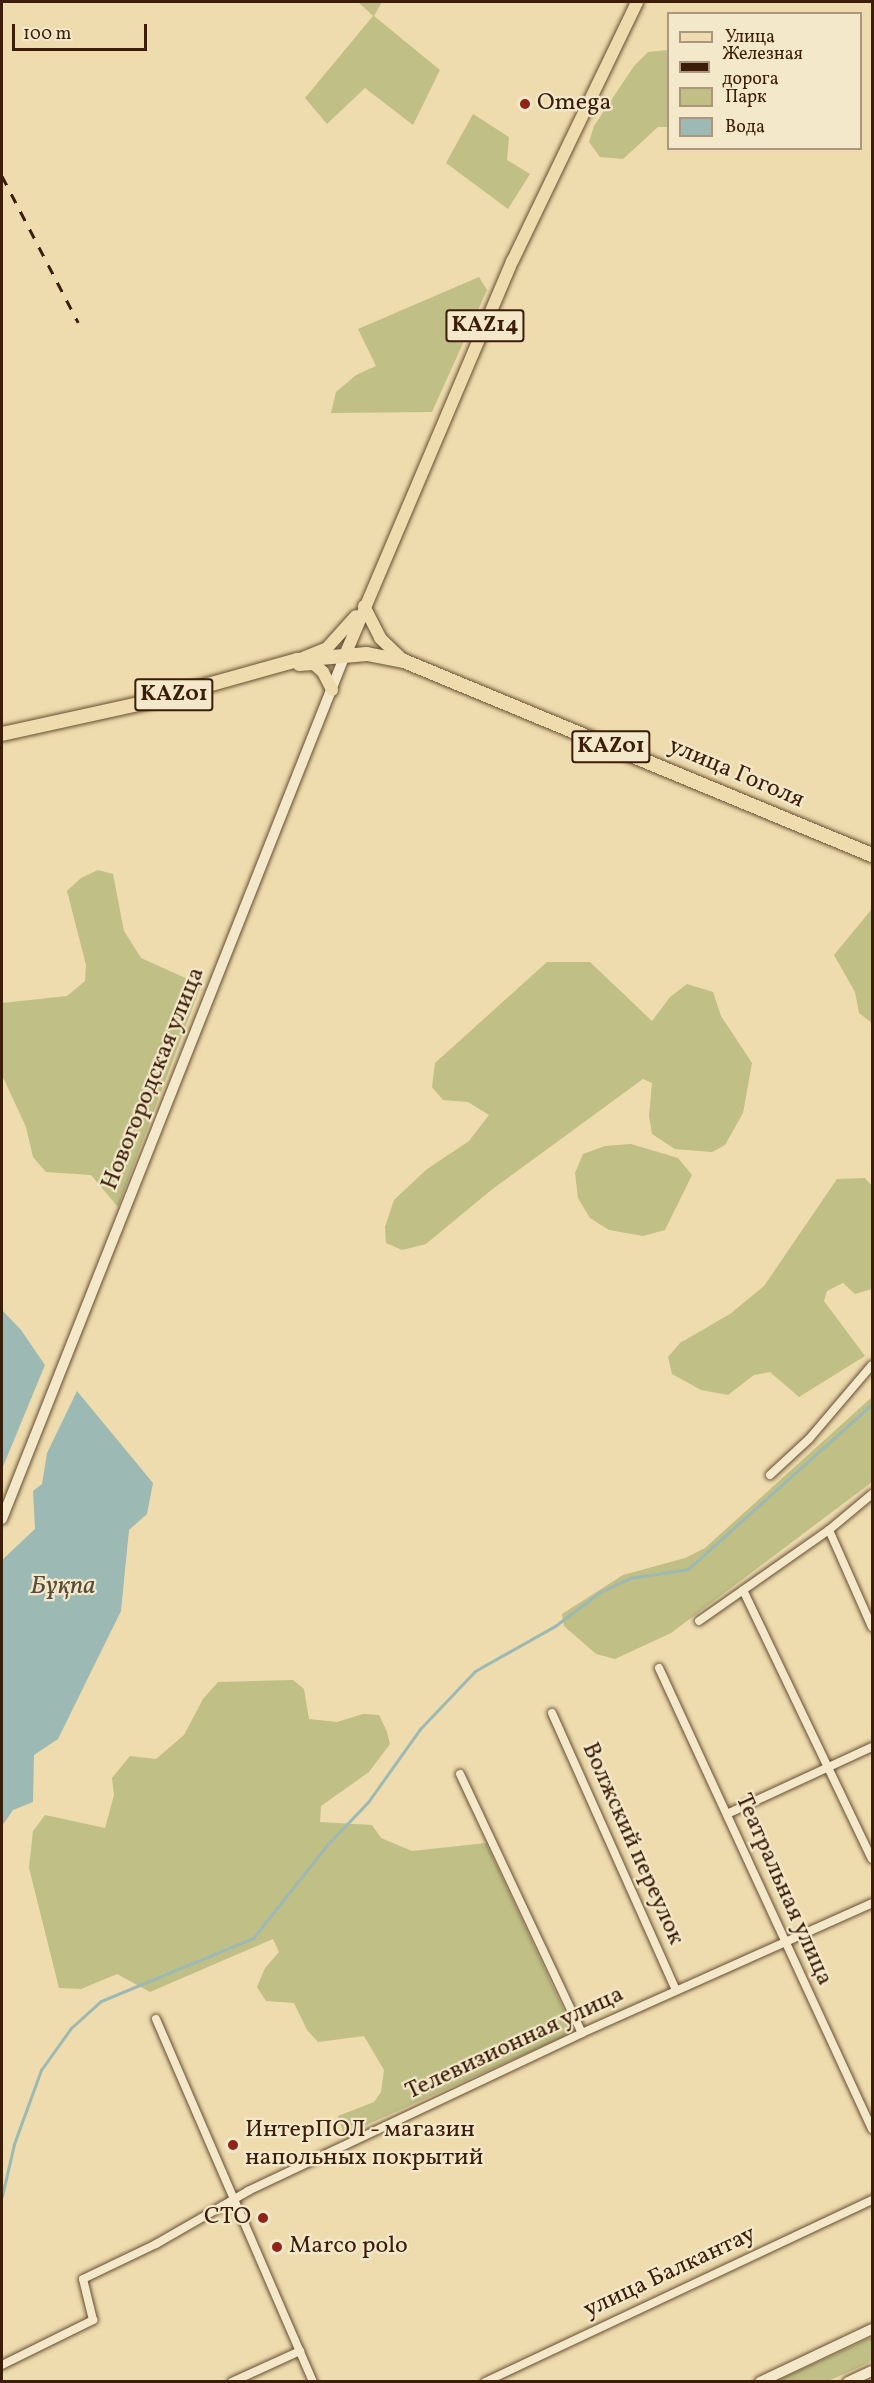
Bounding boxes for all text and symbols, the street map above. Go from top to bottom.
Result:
scale bar [15,12,150,50]
legend [667,12,862,150]
text: 100 m [23,22,72,47]
text: Улица [725,25,775,50]
text: Железная дорога [722,42,803,92]
text: Парк [725,85,767,110]
place label: Omega [537,90,611,118]
marker: Omega [518,97,532,111]
text: Вода [725,115,765,140]
road number: KAZ14 [444,307,526,345]
road number: KAZ01 [134,676,214,714]
road number: KАZ01 [570,728,652,766]
street label: улица Гоголя [664,732,808,816]
street label: Новогородская улица [96,963,212,1195]
water label: Бұқпа [30,1571,96,1603]
street label: Волжский переулок [574,1738,690,1950]
street label: Театральная улица [728,1789,838,1991]
street label: Телевизионная улица [401,1981,629,2107]
place label: ИнтерПОЛ - магазин напольных покрытий [245,2117,483,2173]
marker: ИнтерПОЛ - магазин напольных покрытий [226,2138,240,2152]
place label: СТО [204,2204,251,2232]
marker: СТО [256,2211,270,2225]
street label: улица Балкантау [579,2221,761,2325]
place label: Marco polo [289,2233,408,2261]
marker: Marco polo [270,2240,284,2254]

